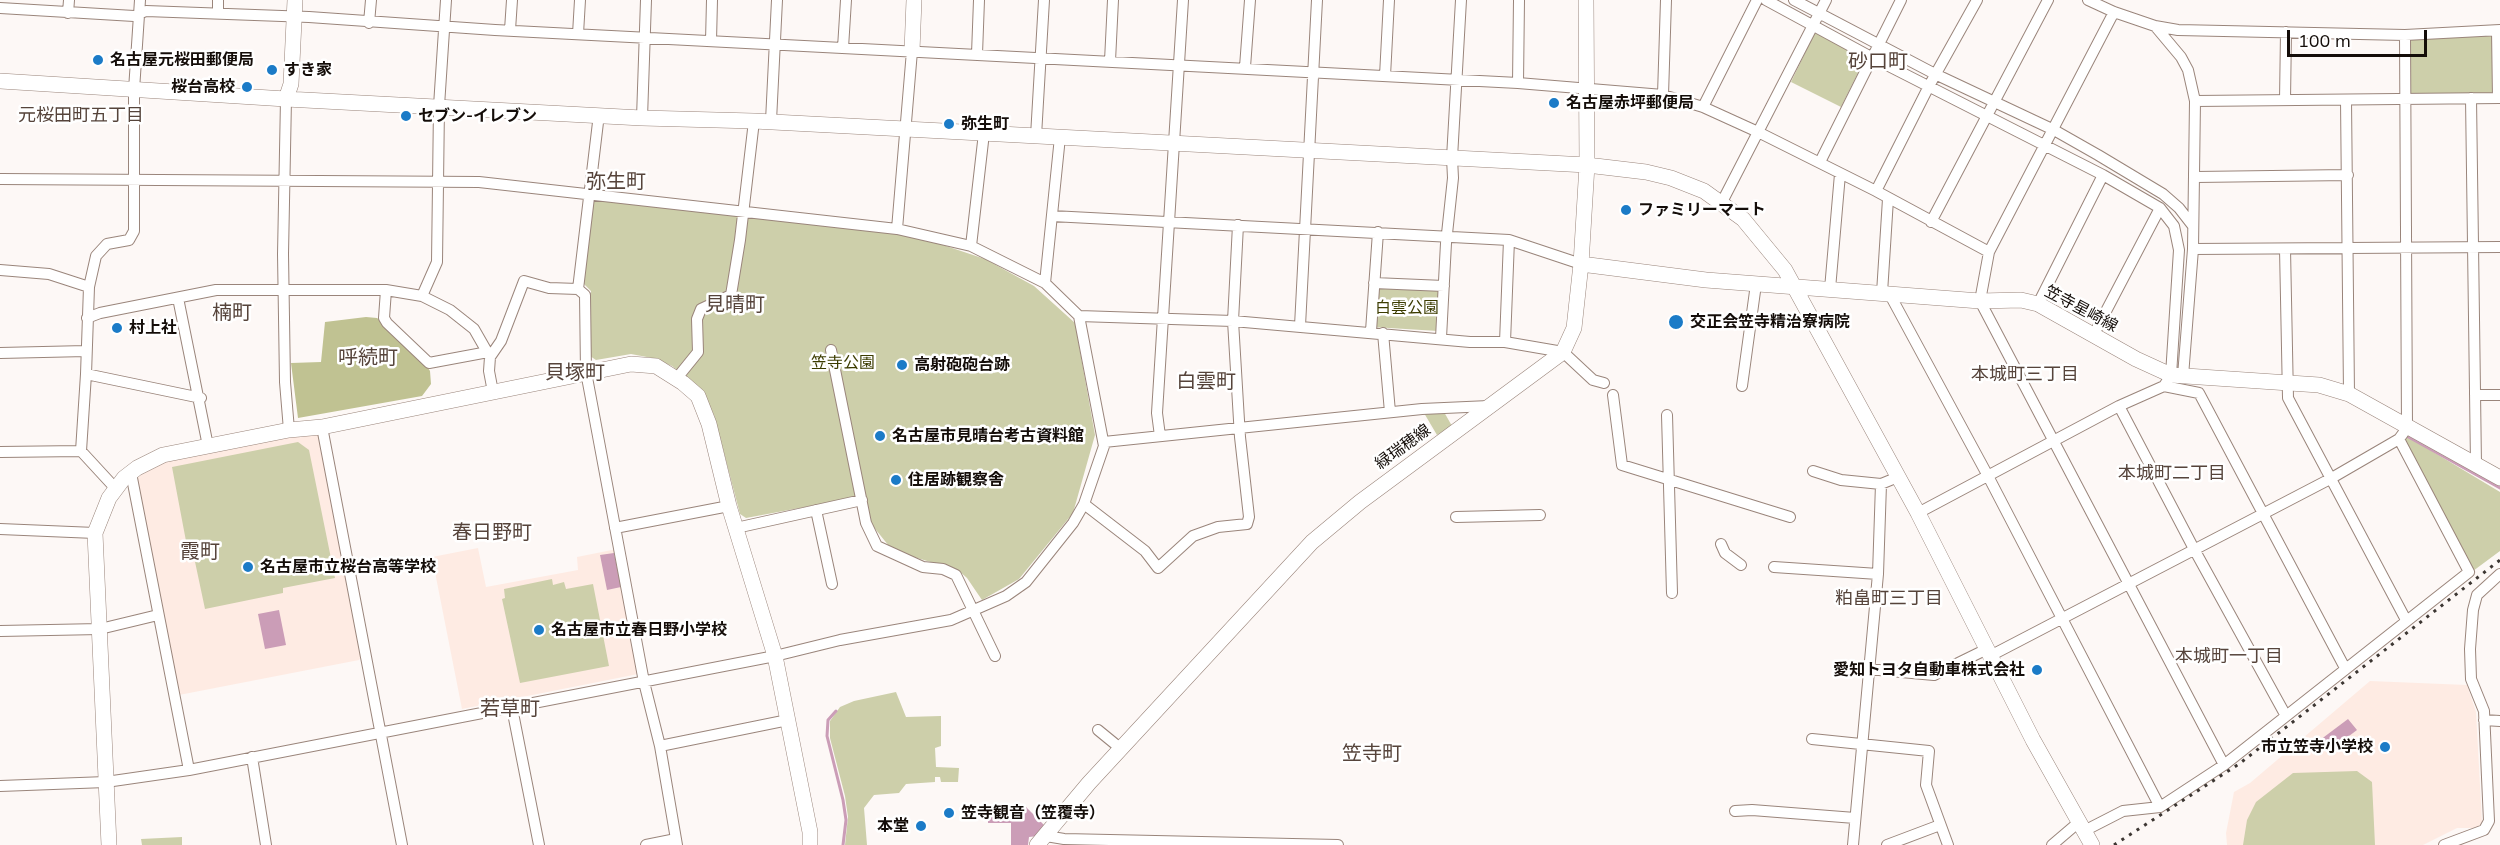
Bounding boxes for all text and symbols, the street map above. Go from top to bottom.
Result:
scale bar [2290,18,2430,56]
text: 100 m [2298,29,2351,52]
place label: 名古屋元桜田郵便局 [110,50,254,70]
district label: 砂口町 [1848,50,1908,74]
marker: 名古屋元桜田郵便局 [91,53,105,67]
place label: すき家 [284,60,332,80]
marker: すき家 [265,63,279,77]
place label: 桜台高校 [171,77,235,97]
marker: 桜台高校 [240,80,254,94]
place label: 名古屋赤坪郵便局 [1566,93,1694,113]
marker: 名古屋赤坪郵便局 [1547,96,1561,110]
district label: 元桜田町五丁目 [18,105,144,127]
place label: セブン-イレブン [418,106,537,126]
marker: セブン-イレブン [399,109,413,123]
place label: 弥生町 [961,114,1009,134]
marker: 弥生町 [942,117,956,131]
district label: 弥生町 [586,170,646,194]
place label: ファミリーマート [1638,200,1766,220]
marker: ファミリーマート [1619,203,1633,217]
street label: 笠寺星崎線 [2041,282,2121,336]
district label: 見晴町 [705,293,765,317]
park label: 白雲公園 [1375,298,1439,318]
district label: 楠町 [212,301,252,325]
place label: 交正会笠寺精治寮病院 [1690,312,1850,332]
marker: 交正会笠寺精治寮病院 [1667,313,1685,331]
place label: 村上社 [129,318,177,338]
marker: 村上社 [110,321,124,335]
district label: 呼続町 [338,346,398,370]
park label: 笠寺公園 [811,353,875,373]
place label: 高射砲砲台跡 [914,355,1010,375]
marker: 高射砲砲台跡 [895,358,909,372]
district label: 貝塚町 [545,361,605,385]
district label: 本城町三丁目 [1971,364,2079,386]
district label: 白雲町 [1176,370,1236,394]
street label: 緑瑞穂線 [1371,420,1435,474]
place label: 名古屋市見晴台考古資料館 [892,426,1084,446]
marker: 名古屋市見晴台考古資料館 [873,429,887,443]
district label: 本城町二丁目 [2118,463,2226,485]
place label: 住居跡観察舎 [908,470,1004,490]
marker: 住居跡観察舎 [889,473,903,487]
district label: 春日野町 [452,521,532,545]
district label: 霞町 [180,540,220,564]
place label: 名古屋市立桜台高等学校 [260,557,436,577]
marker: 名古屋市立桜台高等学校 [241,560,255,574]
district label: 粕畠町三丁目 [1835,588,1943,610]
place label: 名古屋市立春日野小学校 [551,620,727,640]
marker: 名古屋市立春日野小学校 [532,623,546,637]
district label: 本城町一丁目 [2175,646,2283,668]
place label: 愛知トヨタ自動車株式会社 [1833,660,2025,680]
marker: 愛知トヨタ自動車株式会社 [2030,663,2044,677]
district label: 若草町 [480,697,540,721]
place label: 市立笠寺小学校 [2261,737,2373,757]
marker: 市立笠寺小学校 [2378,740,2392,754]
district label: 笠寺町 [1342,742,1402,766]
place label: 笠寺観音（笠覆寺） [961,803,1105,823]
marker: 笠寺観音（笠覆寺） [942,806,956,820]
place label: 本堂 [877,816,909,836]
marker: 本堂 [914,819,928,833]

